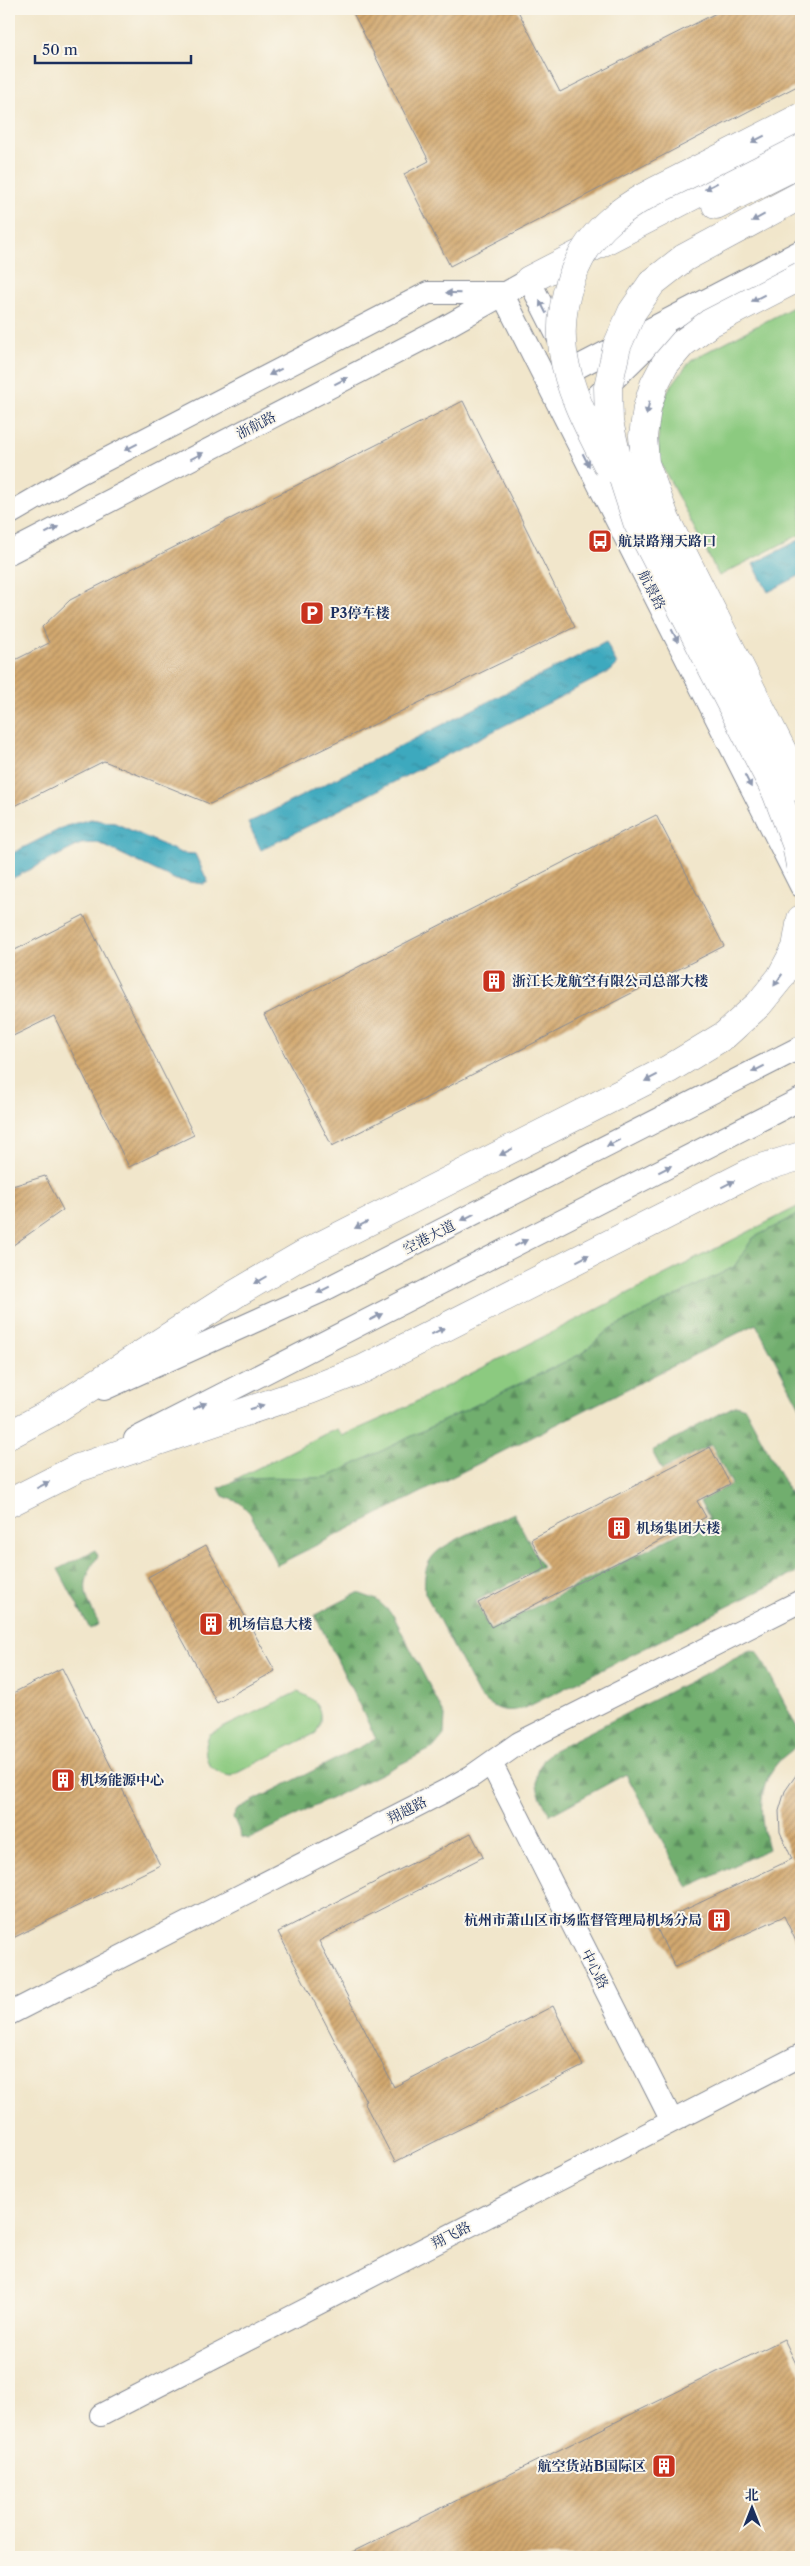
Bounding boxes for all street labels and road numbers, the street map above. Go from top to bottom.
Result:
street label: 浙航路 [233,407,279,443]
street label: 航景路 [634,567,670,613]
street label: 空港大道 [400,1216,458,1258]
street label: 翔越路 [384,1792,430,1828]
street label: 中心路 [577,1946,613,1992]
street label: 翔飞路 [428,2217,474,2253]

